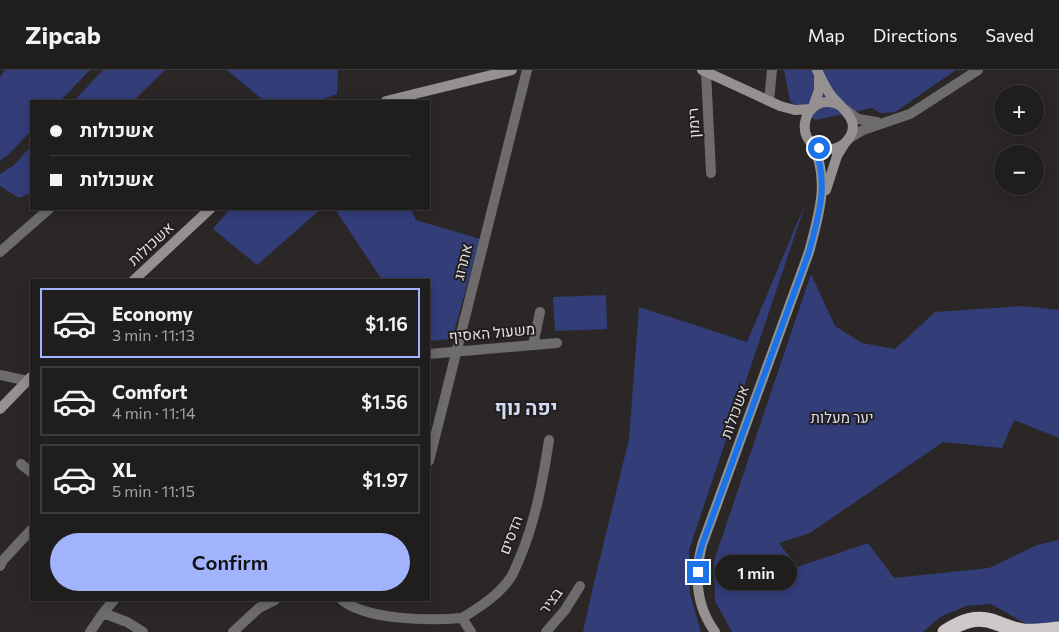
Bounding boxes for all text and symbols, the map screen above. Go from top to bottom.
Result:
text: Zipcab [25,20,101,49]
text: Map [808,24,845,46]
text: Directions [873,24,957,46]
text: Saved [985,24,1034,46]
map controls [994,85,1044,195]
button: + [994,85,1044,135]
street label: רימון [683,108,703,139]
text: אשכולות [80,118,154,141]
route start [808,137,830,159]
button: − [994,145,1044,195]
text: אשכולות [80,167,154,190]
street label: אשכולות [124,218,177,269]
street label: אתרוג [449,242,475,282]
icon: car [52,301,97,346]
text: Economy [112,302,193,325]
text: $1.16 [365,312,408,335]
street label: משעול האסיף [448,319,536,345]
text: 3 min · 11:13 [112,325,195,344]
icon: car [52,379,97,424]
text: Comfort [112,380,188,403]
street label: אשכולות [716,382,752,441]
text: $1.56 [361,390,408,413]
district label: יפה נוף [494,395,558,419]
text: 4 min · 11:14 [112,403,196,422]
park label: יער מעלות [810,408,874,426]
icon: car [52,457,97,502]
text: XL [112,458,137,481]
text: $1.97 [362,468,408,491]
text: 5 min · 11:15 [112,481,195,500]
street label: הדסים [494,513,526,557]
button: Confirm [50,533,410,591]
callout: 1 min [716,554,798,590]
route end [687,561,709,583]
text: 1 min [737,563,775,582]
street label: בציר [535,584,566,617]

